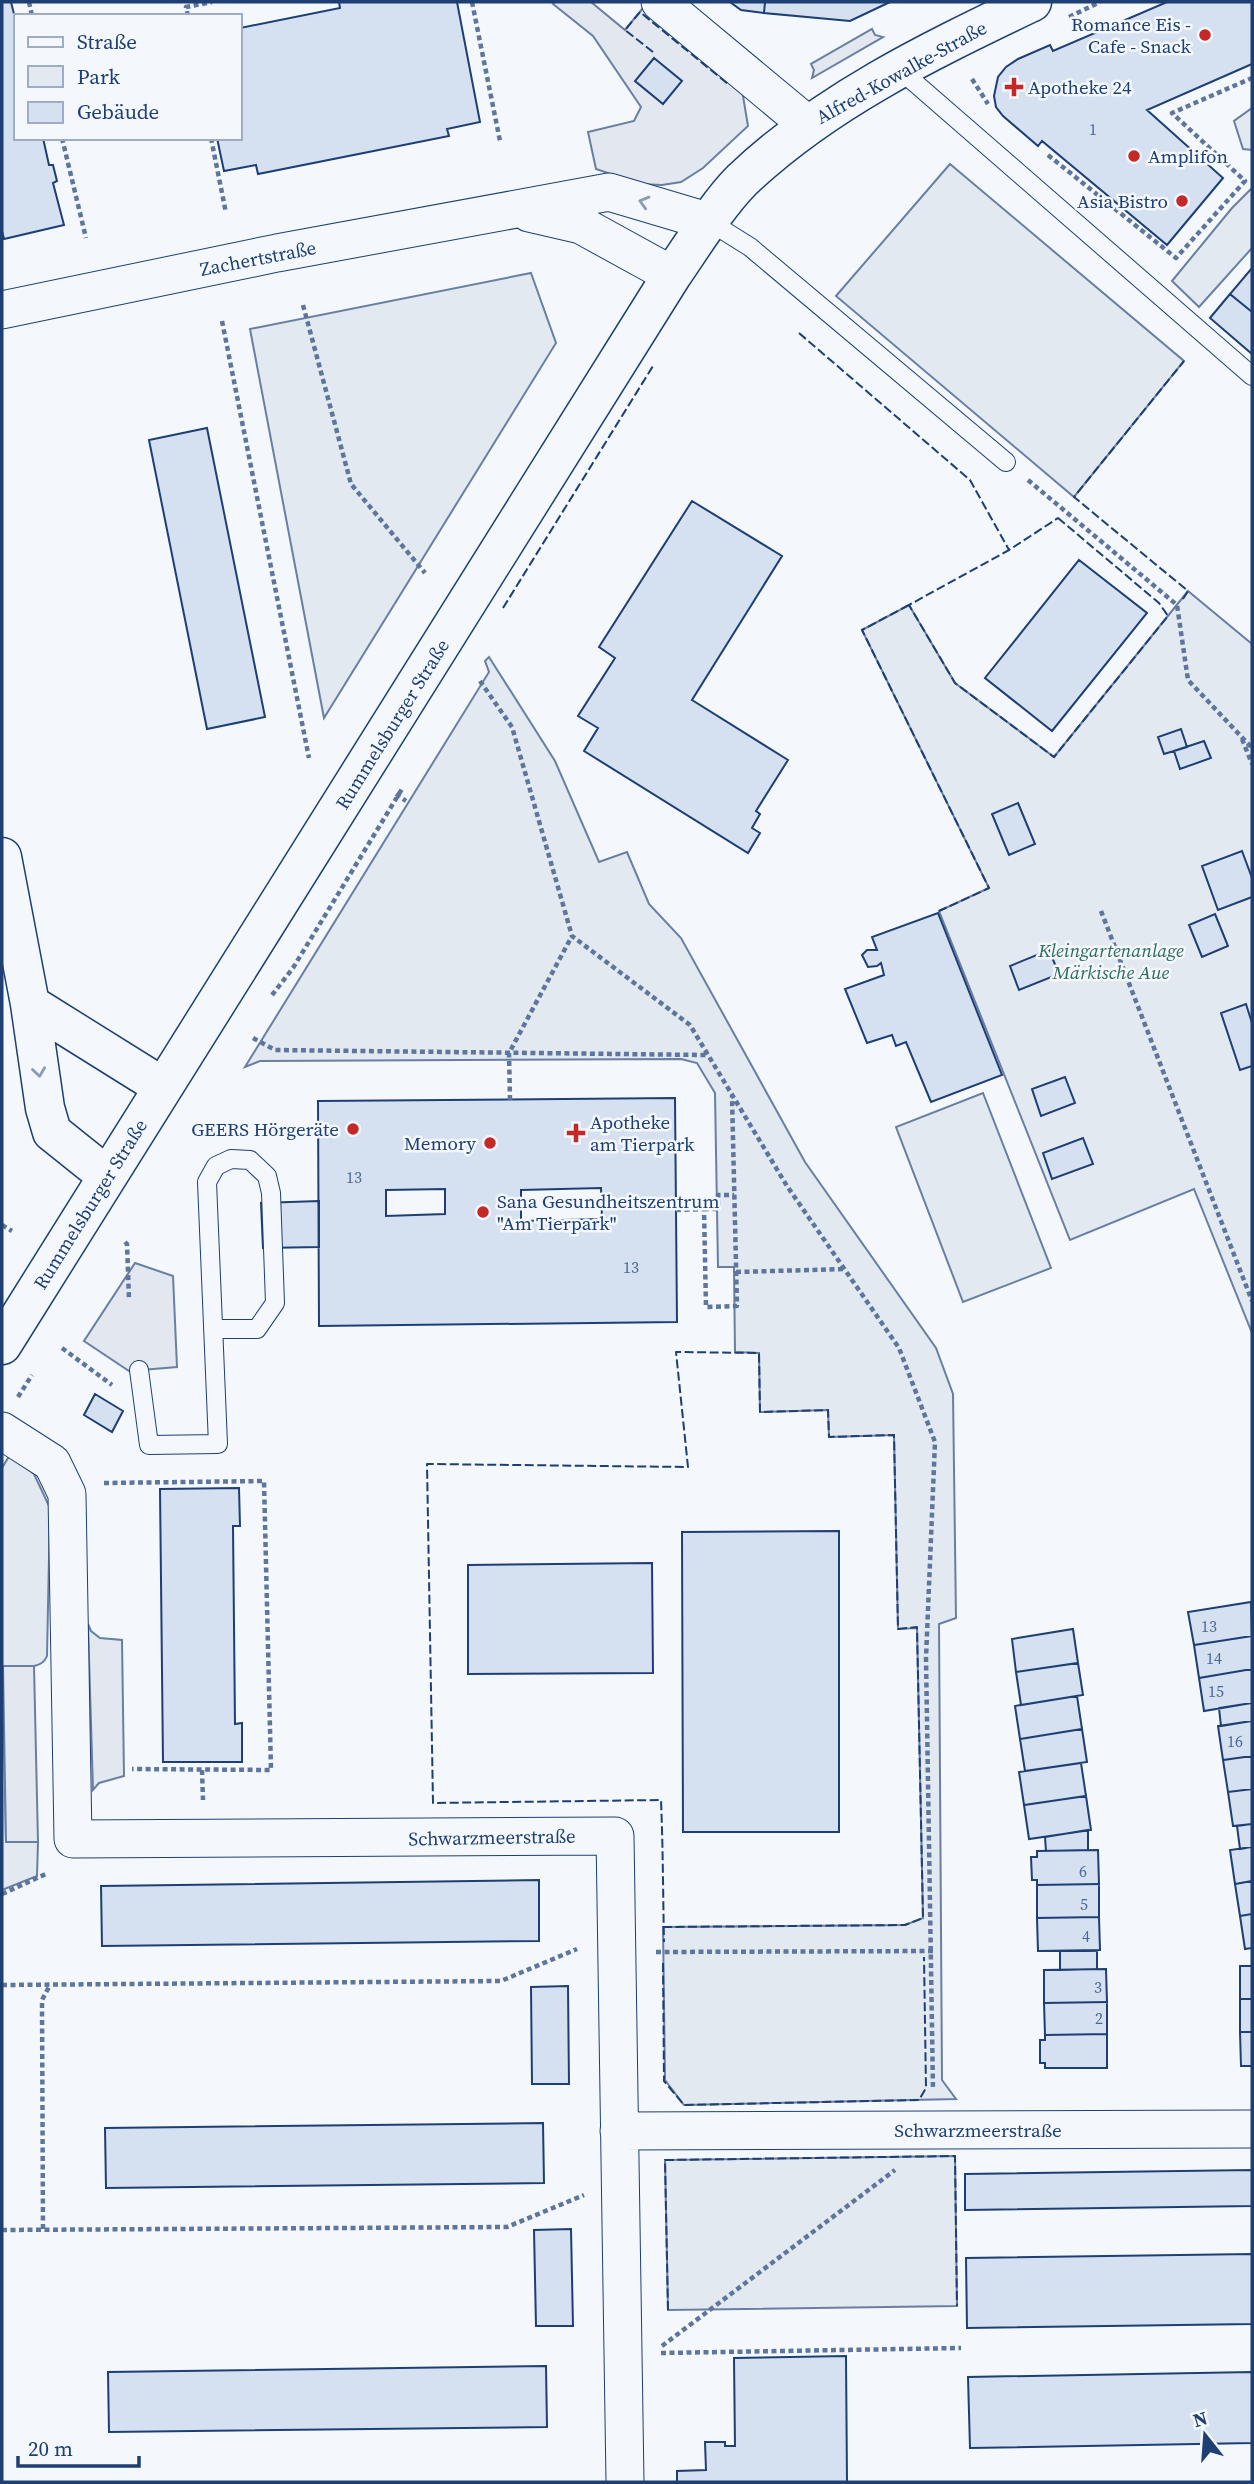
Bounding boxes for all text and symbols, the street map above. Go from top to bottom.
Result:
place label: Romance Eis - Cafe - Snack [1071,11,1192,59]
legend [14,14,242,140]
street label: Alfred-Kowalke-Straße [811,14,991,130]
text: Straße [77,27,137,56]
marker: Romance Eis - Cafe - Snack [1197,27,1213,43]
text: Park [77,62,121,91]
place label: Apotheke 24 [1028,74,1132,100]
marker: Apotheke 24 [1006,79,1022,95]
text: Gebäude [77,97,159,126]
house number: 1 [1089,118,1097,140]
place label: Amplifon [1148,143,1228,169]
marker: Amplifon [1126,148,1142,164]
place label: Asia Bistro [1077,188,1168,214]
marker: Asia Bistro [1174,193,1190,209]
one-way arrow [639,196,651,211]
street label: Zachertstraße [198,234,318,282]
street label: Rummelsburger Straße [329,634,455,814]
park label: Kleingartenanlage Märkische Aue [1037,937,1184,985]
one-way arrow [32,1066,47,1078]
place label: Apotheke am Tierpark [590,1109,695,1157]
street label: Rummelsburger Straße [27,1114,153,1294]
place label: GEERS Hörgeräte [191,1116,339,1142]
marker: GEERS Hörgeräte [345,1121,361,1137]
marker: Apotheke am Tierpark [568,1125,584,1141]
place label: Memory [404,1130,476,1156]
marker: Memory [482,1135,498,1151]
house number: 13 [346,1166,362,1188]
place label: Sana Gesundheitszentrum "Am Tierpark" [497,1188,720,1236]
marker: Sana Gesundheitszentrum "Am Tierpark" [475,1204,491,1220]
house number: 13 [623,1256,639,1278]
house number: 13 [1201,1615,1217,1637]
house number: 14 [1206,1647,1222,1669]
house number: 15 [1208,1680,1224,1702]
house number: 16 [1227,1730,1243,1752]
street label: Schwarzmeerstraße [408,1823,576,1851]
house number: 6 [1079,1860,1087,1882]
house number: 5 [1080,1893,1088,1915]
house number: 4 [1082,1925,1090,1947]
house number: 3 [1094,1976,1102,1998]
house number: 2 [1095,2007,1103,2029]
street label: Schwarzmeerstraße [894,2117,1062,2143]
north arrow [1170,2400,1240,2470]
text: N [1190,2404,1211,2433]
scale bar [18,2424,138,2468]
text: 20 m [28,2434,73,2463]

